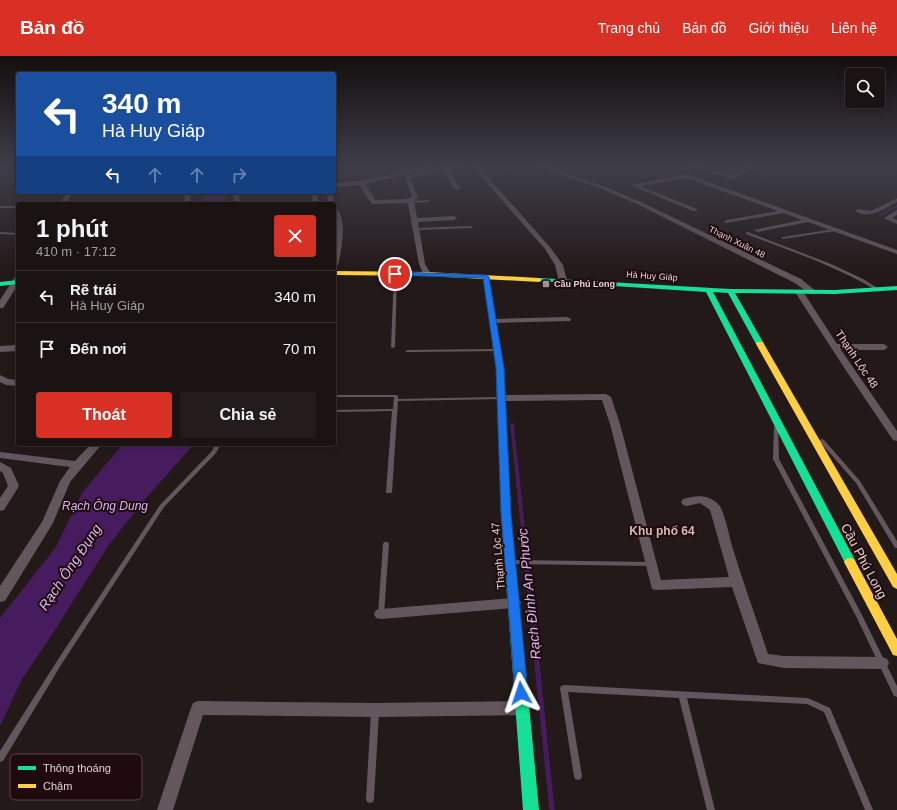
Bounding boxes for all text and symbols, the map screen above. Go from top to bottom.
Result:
text: Bản đồ [20,17,84,38]
text: Trang chủ [598,20,660,36]
text: Bản đồ [682,20,727,36]
text: Giới thiệu [749,20,809,36]
text: Liên hệ [831,20,877,36]
map controls [845,68,885,108]
button: search [845,68,885,108]
icon: left [36,88,88,140]
text: 340 m [102,88,181,119]
text: Hà Huy Giáp [102,121,205,141]
icon: left [102,164,124,186]
icon: ahead [144,164,166,186]
icon: ahead [186,164,208,186]
icon: right [228,164,250,186]
text: 1 phút [36,215,108,242]
button: close [274,215,316,257]
street label: Thạnh Xuân 48 [707,224,767,260]
text: 410 m · 17:12 [36,244,116,259]
pin [378,257,412,291]
icon: arrive [384,263,406,285]
street label: Hà Huy Giáp [626,269,678,283]
marker: Cầu Phú Long [541,279,551,289]
place label: Cầu Phú Long [554,279,615,289]
text: Rẽ trái [70,281,117,298]
icon: left [36,286,58,308]
text: 340 m [274,288,316,305]
text: Hà Huy Giáp [70,298,144,313]
street label: Thạnh Lộc 48 [833,328,881,390]
icon: arrive [36,338,58,360]
text: Đến nơi [70,340,127,357]
text: 70 m [283,340,316,357]
button: Thoát [36,392,172,438]
button: Chia sẻ [180,392,316,438]
water label: Rạch Ông Dung [62,498,148,513]
water label: Rạch Ông Đụng [35,521,105,613]
street label: Cầu Phú Long [838,521,890,601]
street label: Thạnh Lộc 47 [489,522,507,590]
district label: Khu phố 64 [629,524,695,538]
water label: Rạch Đình An Phước [514,528,544,660]
position arrow [500,672,542,714]
legend [10,754,142,800]
text: Thông thoáng [43,762,111,774]
text: Chậm [43,780,72,792]

